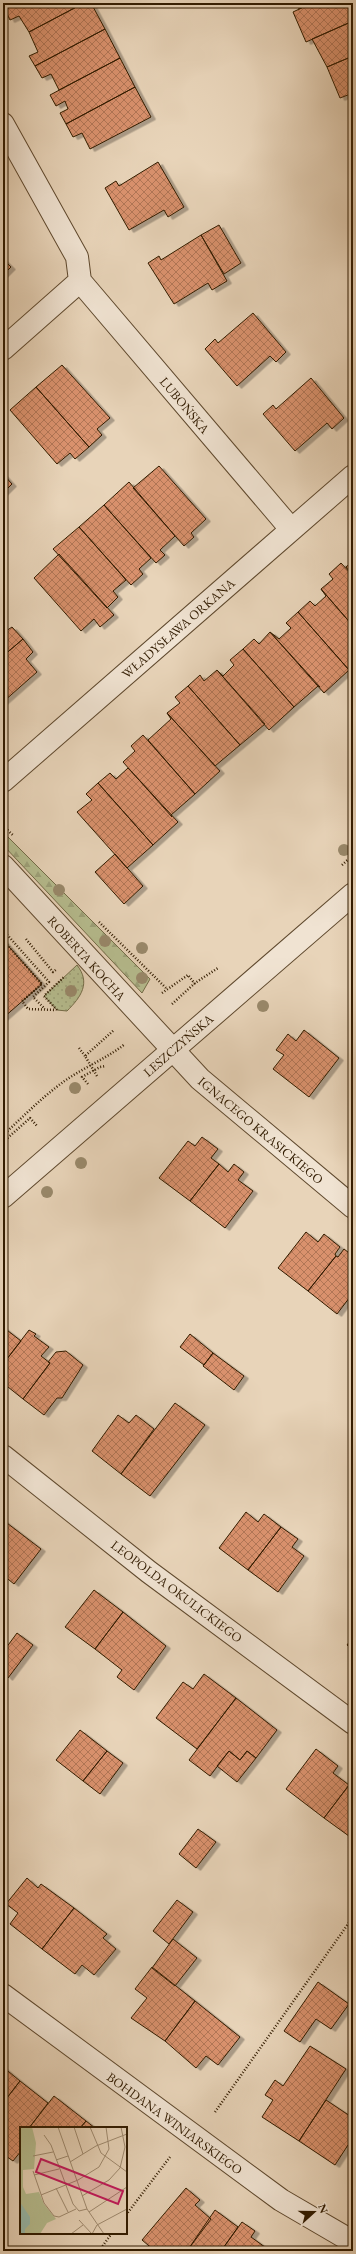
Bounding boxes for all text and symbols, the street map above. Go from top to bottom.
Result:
street label: LUBOŃSKA [156,373,214,438]
street label: WŁADYSŁAWA ORKANA [118,574,239,682]
street label: ROBERTA KOCHA [44,912,130,1005]
street label: LESZCZYŃSKA [140,1010,218,1081]
street label: IGNACEGO KRASICKIEGO [194,1073,327,1188]
street label: LEOPOLDA OKULICKIEGO [108,1536,246,1646]
street label: BOHDANA WINIARSKIEGO [103,2068,246,2178]
inset map [20,2127,127,2234]
north arrow [294,2192,334,2232]
text: N [315,2202,332,2215]

